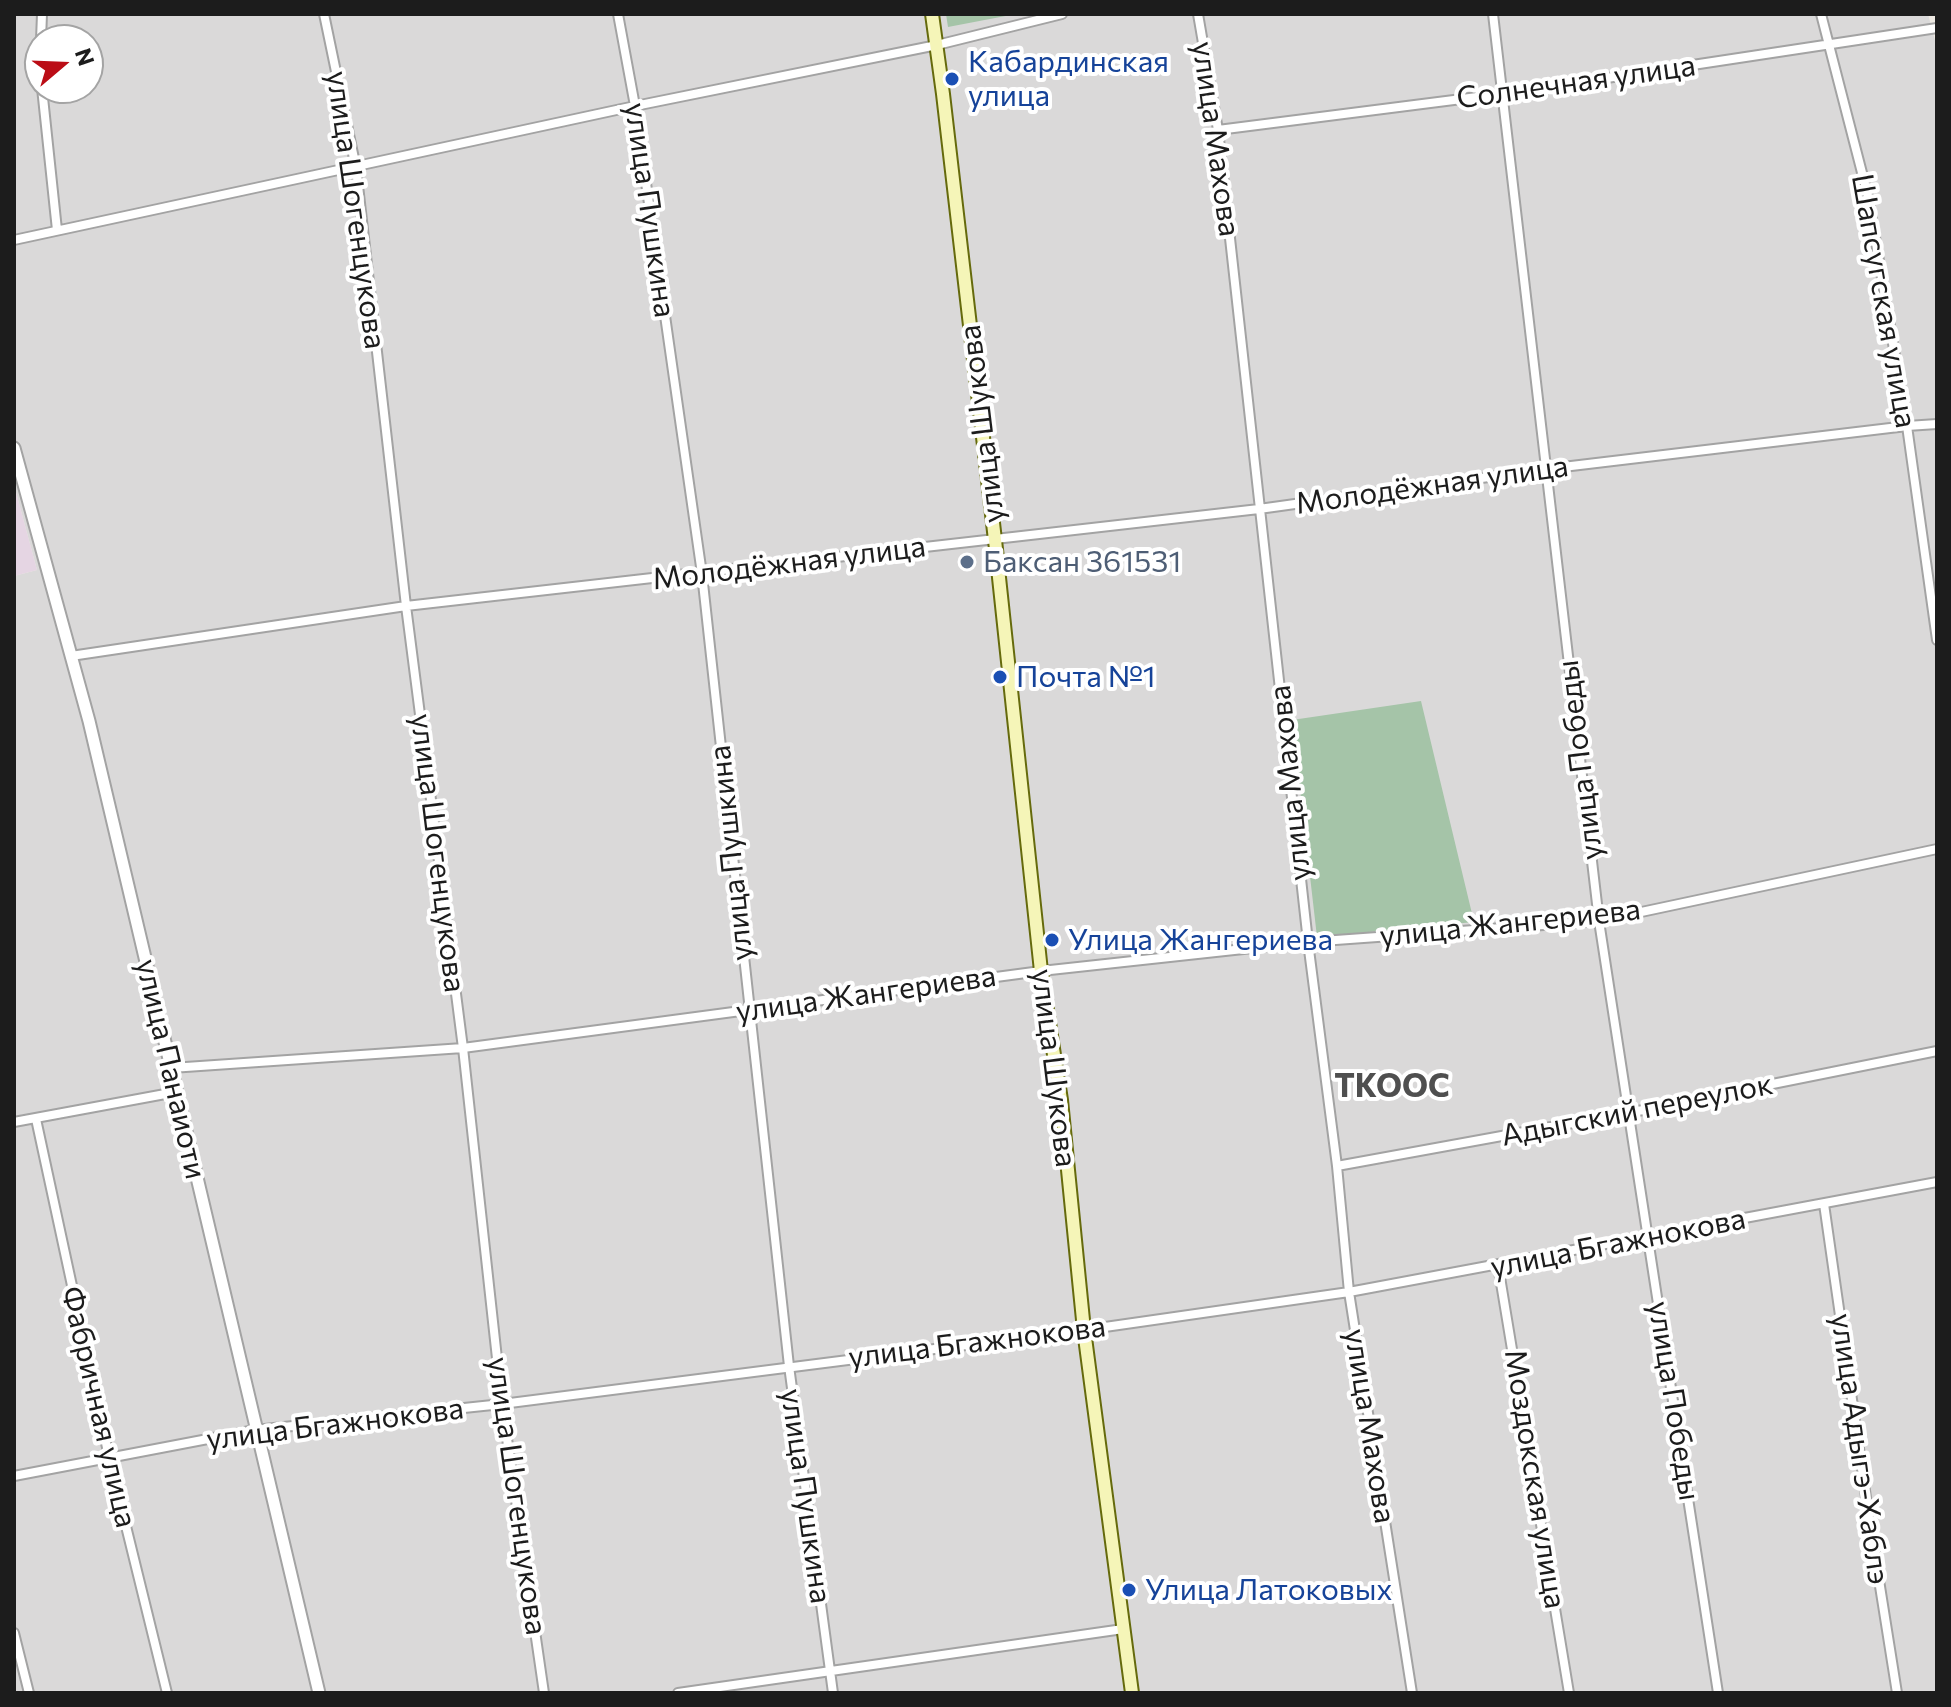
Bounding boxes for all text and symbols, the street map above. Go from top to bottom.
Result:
north arrow [24,24,104,104]
street label: улица Махова [1185,39,1247,239]
text: N [70,44,101,69]
place label: Кабардинская улица [968,44,1169,114]
street label: Солнечная улица [1454,47,1698,117]
street label: улица Шогенцукова [319,69,393,351]
marker: Кабардинская улица [943,70,961,88]
street label: улица Пушкина [617,100,683,320]
street label: Шапсугская улица [1844,171,1924,431]
street label: улица Шукова [952,323,1012,525]
street label: Молодёжная улица [1293,448,1571,522]
street label: Молодёжная улица [650,528,928,598]
place label: Баксан 361531 [983,544,1181,580]
marker: Баксан 361531 [958,553,976,571]
street label: улица Победы [1550,658,1610,862]
place label: Почта №1 [1016,659,1156,695]
marker: Почта №1 [991,668,1009,686]
street label: улица Махова [1262,683,1318,883]
street label: улица Шогенцукова [403,712,473,994]
street label: улица Пушкина [702,743,760,963]
street label: улица Жангериева [1378,891,1642,955]
place label: Улица Жангериева [1068,922,1333,958]
marker: Улица Жангериева [1043,931,1061,949]
street label: улица Панаиоти [128,956,214,1182]
street label: улица Жангериева [734,958,998,1030]
street label: улица Шукова [1024,967,1084,1169]
street label: Адыгский переулок [1498,1066,1776,1154]
district label: ТКООС [1334,1067,1450,1105]
street label: улица Бгажнокова [1488,1201,1748,1285]
street label: Фабричная улица [54,1283,144,1531]
street label: улица Победы [1640,1299,1708,1503]
street label: улица Бгажнокова [846,1308,1108,1376]
street label: улица Адыгэ-Хаблэ [1823,1311,1897,1587]
street label: улица Махова [1337,1326,1403,1526]
street label: Моздокская улица [1497,1347,1573,1611]
street label: улица Шогенцукова [480,1355,554,1637]
street label: улица Пушкина [773,1386,839,1606]
street label: улица Бгажнокова [204,1390,466,1458]
place label: Улица Латоковых [1145,1572,1392,1608]
marker: Улица Латоковых [1120,1581,1138,1599]

